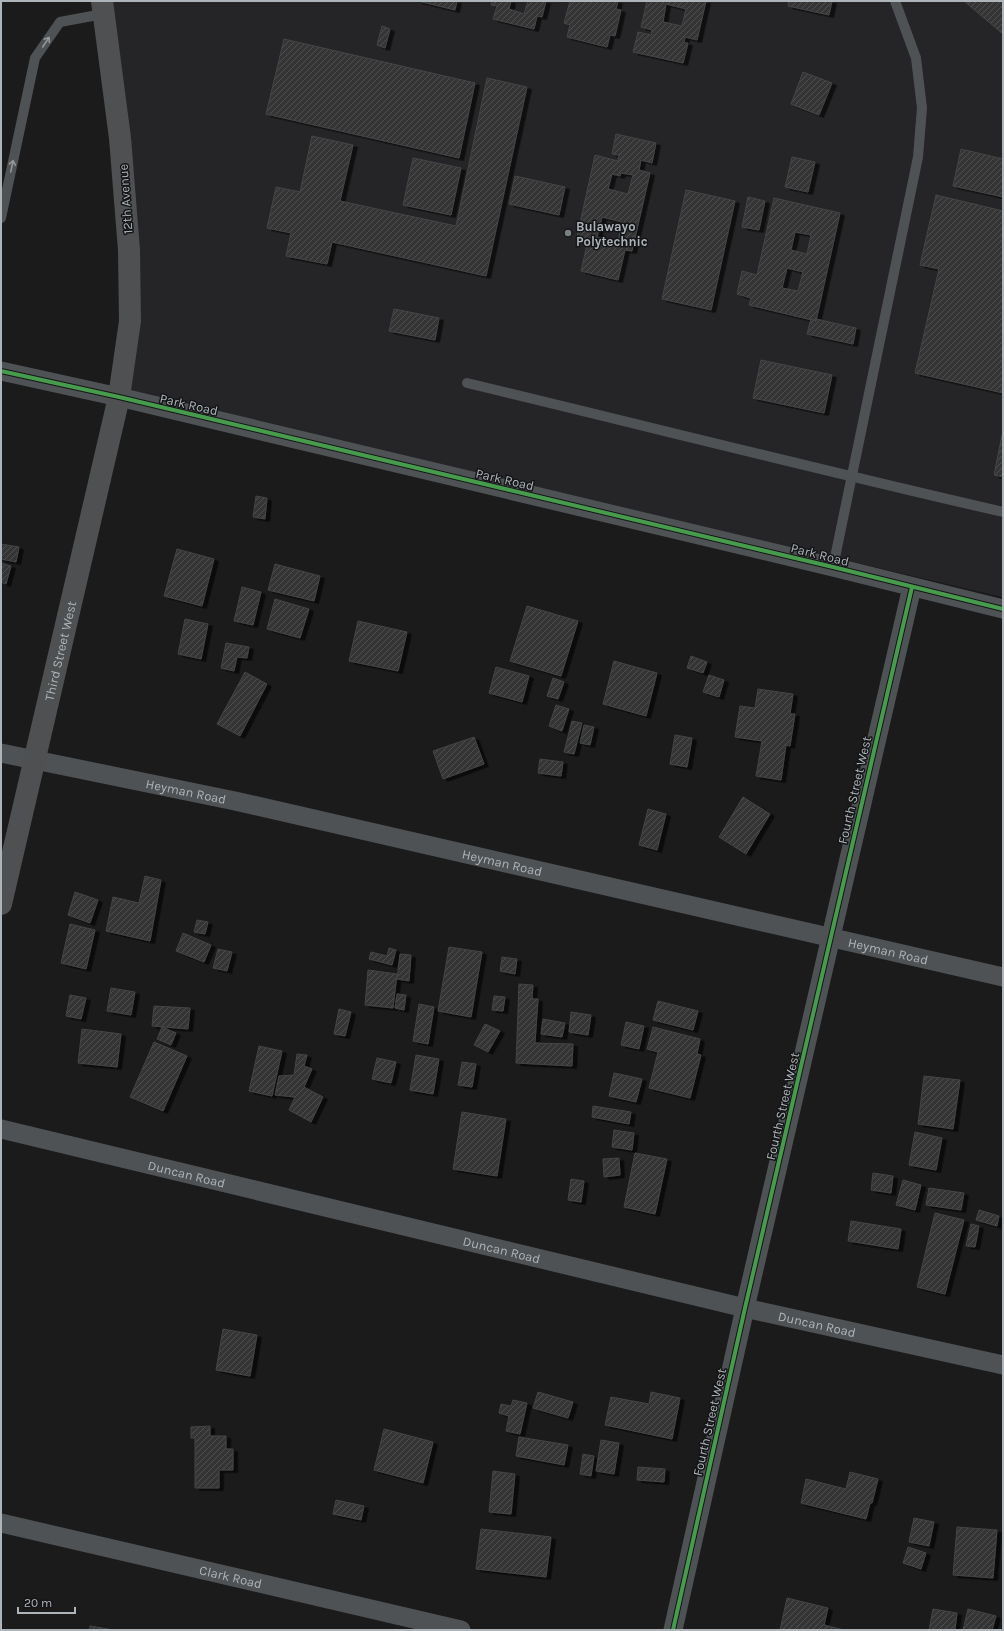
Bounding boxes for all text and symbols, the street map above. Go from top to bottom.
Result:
one-way arrow [43,36,51,48]
one-way arrow [9,160,17,173]
street label: 12th Avenue [116,163,135,235]
place label: Bulawayo Polytechnic [576,219,648,249]
marker: Bulawayo Polytechnic [563,228,573,238]
street label: Park Road [158,390,220,418]
street label: Park Road [474,465,536,493]
street label: Park Road [789,540,851,569]
street label: Third Street West [42,599,79,702]
street label: Fourth Street West [835,735,874,846]
street label: Heyman Road [145,776,228,807]
street label: Heyman Road [461,846,544,879]
street label: Heyman Road [847,935,930,968]
street label: Fourth Street West [763,1051,802,1162]
street label: Duncan Road [146,1158,227,1191]
street label: Duncan Road [461,1233,542,1266]
street label: Duncan Road [777,1309,857,1340]
street label: Fourth Street West [690,1367,729,1478]
street label: Clark Road [198,1562,264,1591]
scale bar [18,1589,75,1615]
text: 20 m [24,1596,52,1610]

